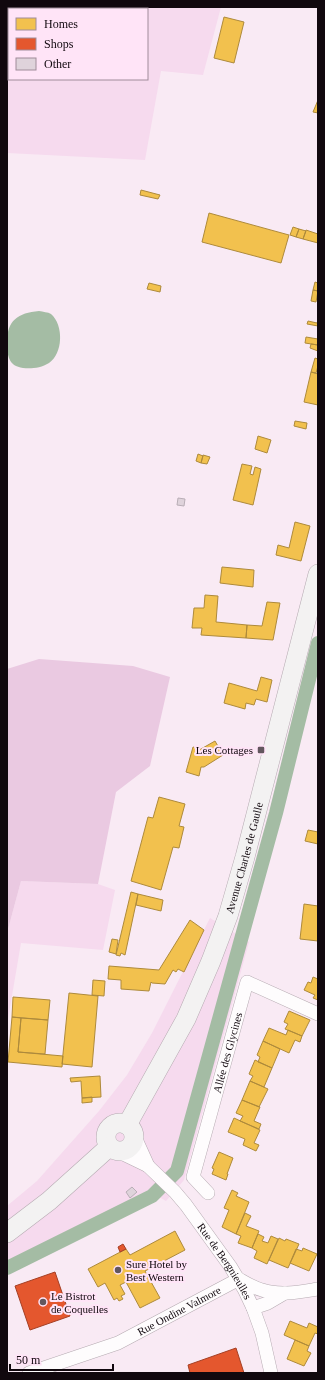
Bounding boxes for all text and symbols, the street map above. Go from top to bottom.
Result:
legend [8,8,148,80]
text: Homes [44,17,78,31]
text: Shops [44,37,74,51]
text: Other [44,57,71,71]
place label: Les Cottages [196,744,253,756]
marker: Les Cottages [256,745,266,755]
street label: Avenue Charles de Gaulle [223,801,265,915]
street label: Allée des Glycines [211,1011,244,1094]
street label: Rue de Bergnieulles [195,1221,254,1301]
place label: Sure Hotel by Best Western [126,1258,188,1283]
marker: Sure Hotel by Best Western [113,1265,123,1275]
street label: Rue Ondine Valmore [135,1284,223,1338]
place label: Le Bistrot de Coquelles [51,1290,108,1315]
marker: Le Bistrot de Coquelles [38,1297,48,1307]
scale bar [10,1346,113,1372]
text: 50 m [16,1353,41,1367]

